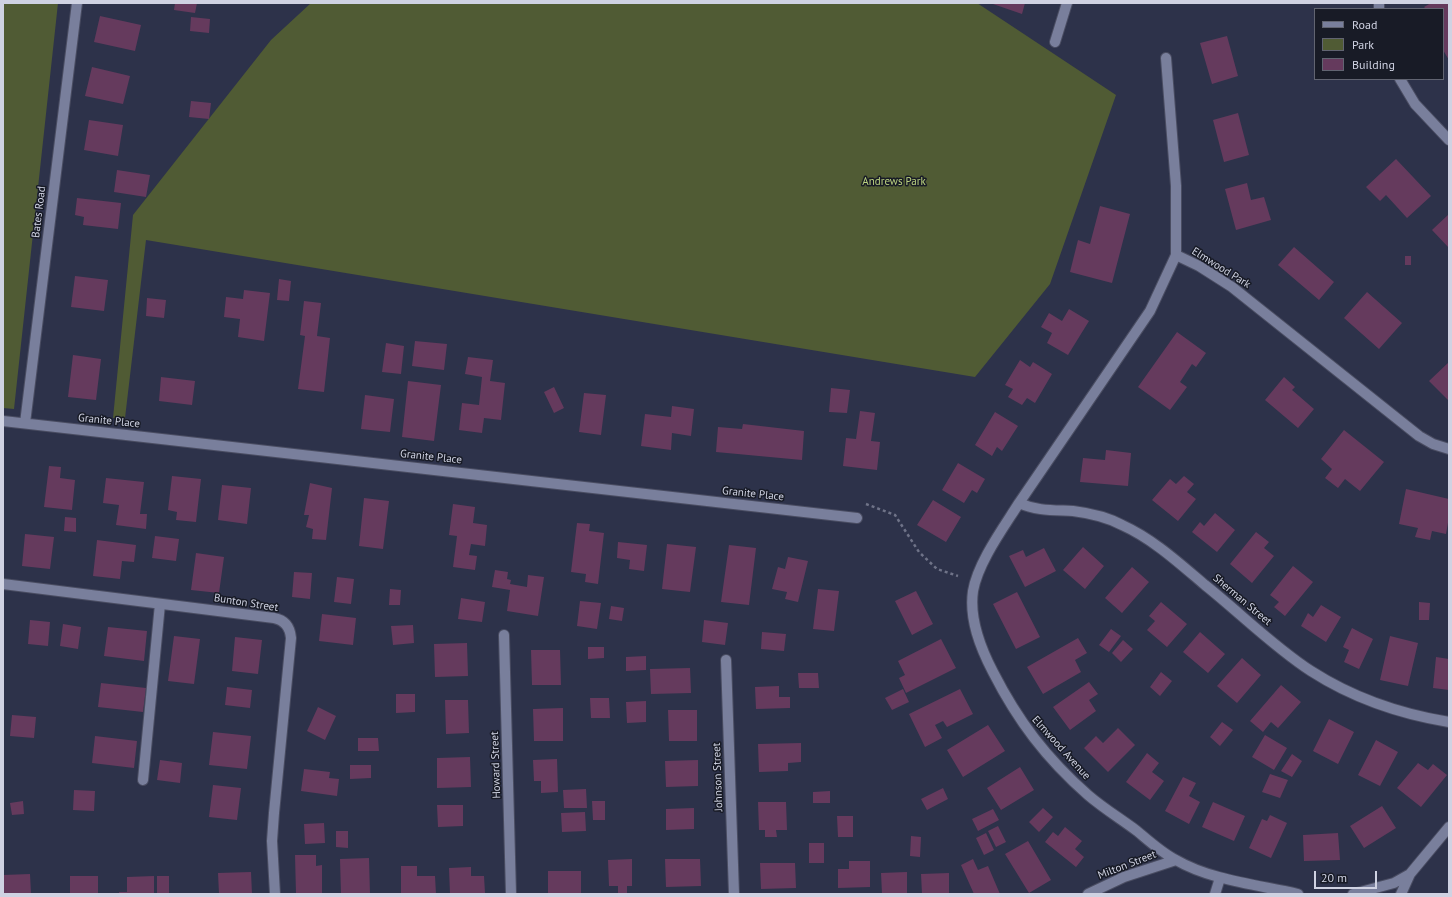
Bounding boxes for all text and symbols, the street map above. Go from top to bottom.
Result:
legend [1314,8,1444,80]
text: Road [1352,17,1377,32]
text: Park [1352,37,1374,52]
text: Building [1352,57,1395,72]
park label: Andrews Park [862,175,926,189]
street label: Bates Road [29,185,49,239]
street label: Elmwood Park [1189,245,1253,291]
street label: Granite Place [77,411,141,431]
street label: Granite Place [399,447,463,467]
street label: Granite Place [721,484,785,504]
street label: Sherman Street [1210,572,1274,628]
street label: Bunton Street [213,591,279,615]
street label: Elmwood Avenue [1029,713,1093,783]
street label: Howard Street [488,731,504,799]
street label: Johnson Street [710,742,726,812]
street label: Milton Street [1096,848,1158,882]
scale bar [1316,863,1379,889]
text: 20 m [1321,870,1347,885]

